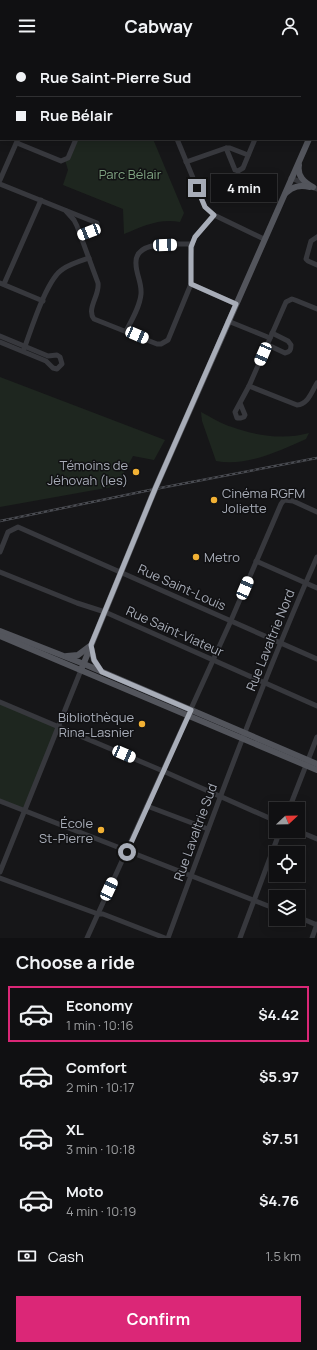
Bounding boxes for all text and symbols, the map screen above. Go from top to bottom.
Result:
text: Cabway [124,14,193,38]
icon: menu [16,15,38,37]
icon: person [279,15,301,37]
text: Rue Saint-Pierre Sud [40,67,191,88]
text: Rue Bélair [40,105,113,126]
park label: Parc Bélair [99,165,162,183]
callout: 4 min [211,174,277,202]
route end [188,179,206,197]
text: 4 min [227,179,261,197]
car [76,222,102,242]
car [153,239,177,251]
car [124,325,150,345]
car [253,341,273,367]
place label: Témoins de Jéhovah (les) [47,456,128,489]
marker: Témoins de Jéhovah (les) [131,467,141,477]
place label: Cinéma RGFM Joliette [222,484,305,517]
marker: Cinéma RGFM Joliette [209,495,219,505]
place label: Metro [204,548,240,566]
marker: Metro [191,552,201,562]
street label: Rue Saint-Louis [135,560,229,615]
car [235,575,255,601]
street label: Rue Lavaltrie Nord [241,586,299,694]
street label: Rue Saint-Viateur [123,601,227,661]
place label: Bibliothèque Rina-Lasnier [58,708,134,741]
marker: Bibliothèque Rina-Lasnier [137,719,147,729]
car [111,744,137,764]
street label: Rue Lavaltrie Sud [169,781,221,883]
north arrow [269,802,305,838]
map controls [269,802,305,926]
place label: École St-Pierre [39,814,93,847]
marker: École St-Pierre [96,825,106,835]
route start [118,843,136,861]
button: locate [269,846,305,882]
car [98,876,120,902]
button: layers [269,890,305,926]
text: Choose a ride [16,950,135,974]
text: Economy [66,995,133,1016]
icon: car [18,996,54,1032]
text: $4.42 [258,1004,299,1025]
text: 1 min · 10:16 [66,1016,134,1034]
text: Comfort [66,1057,127,1078]
icon: car [18,1058,54,1094]
text: $5.97 [259,1066,299,1087]
text: 2 min · 10:17 [66,1078,134,1096]
text: XL [66,1119,84,1140]
icon: car [18,1120,54,1156]
text: $7.51 [262,1128,299,1149]
text: 3 min · 10:18 [66,1140,135,1158]
text: Moto [66,1181,103,1202]
icon: car [18,1182,54,1218]
text: $4.76 [259,1190,299,1211]
text: 4 min · 10:19 [66,1202,136,1220]
icon: cash [16,1245,38,1267]
text: Cash [48,1246,84,1267]
text: 1.5 km [266,1247,301,1265]
button: Confirm [16,1296,301,1342]

